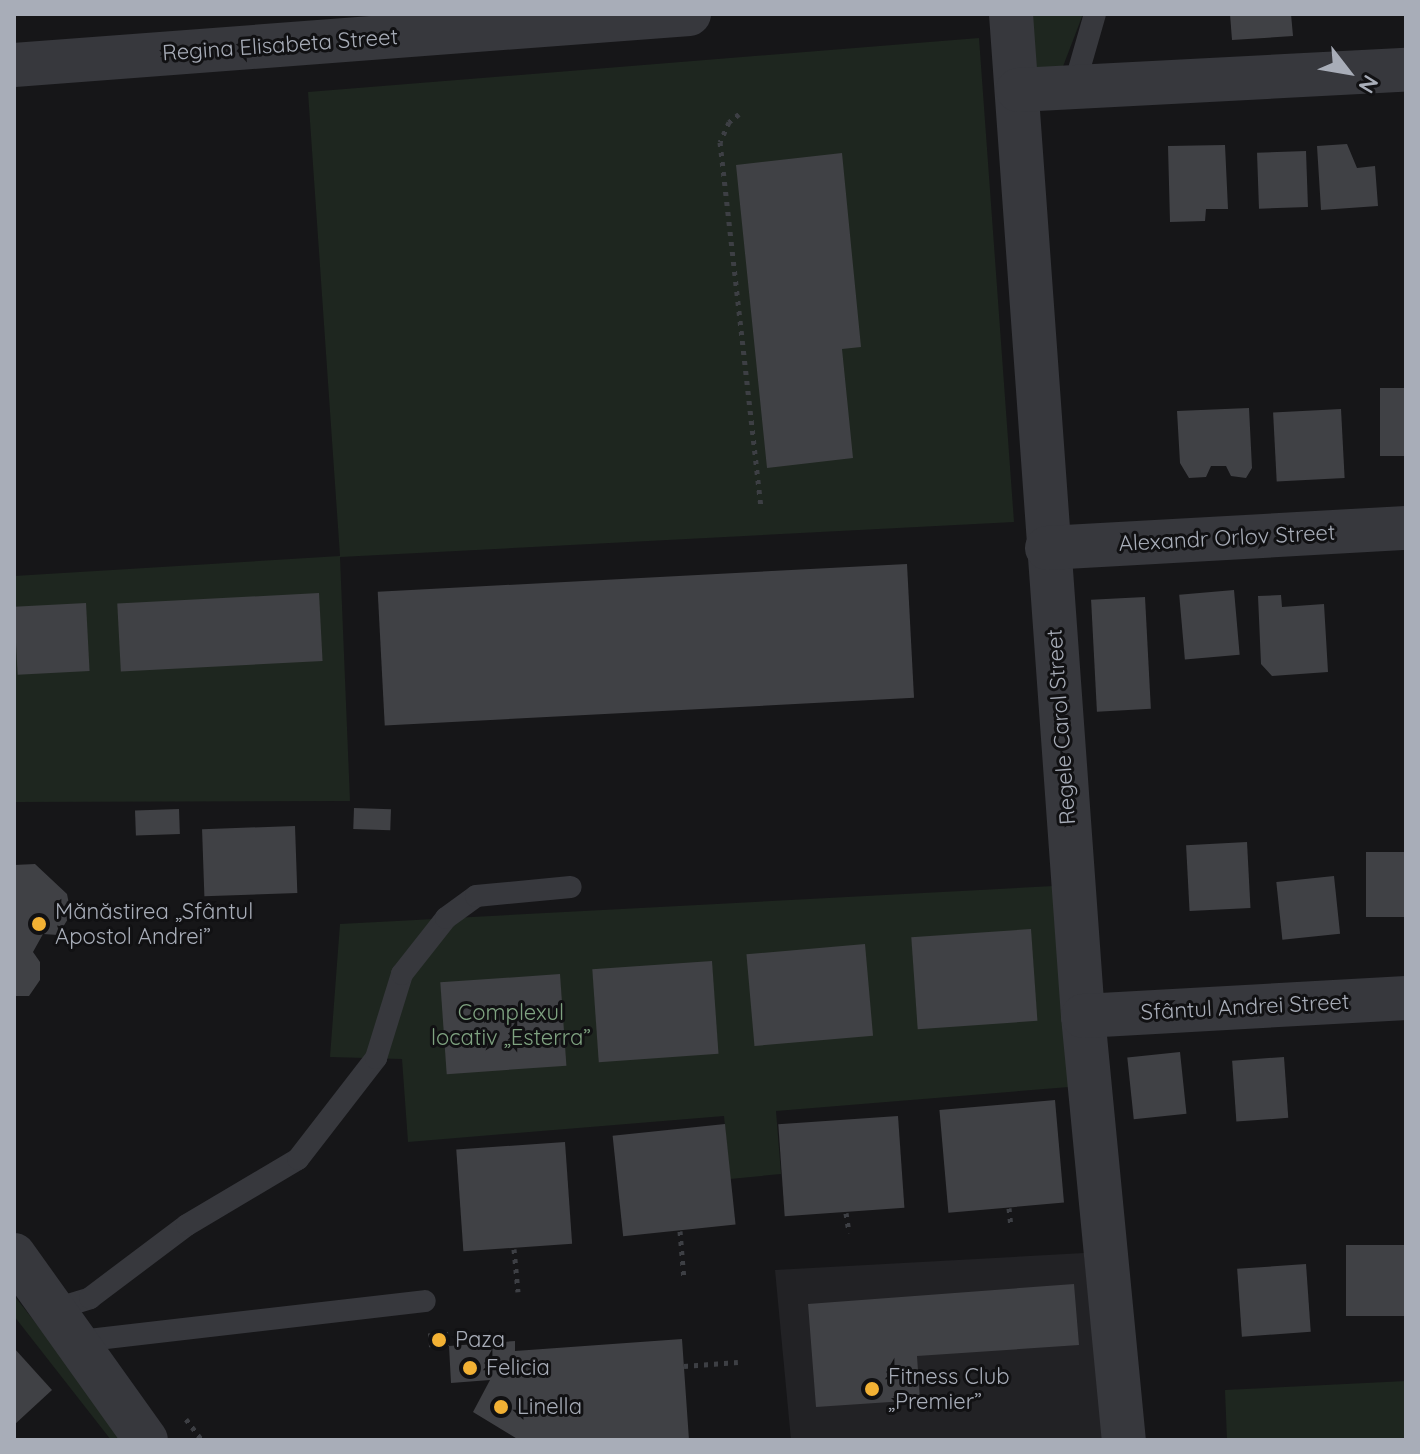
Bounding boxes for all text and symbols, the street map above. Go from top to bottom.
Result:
street label: Regina Elisabeta Street [161,24,399,66]
north arrow [1308,32,1388,112]
text: N [1352,70,1385,98]
street label: Alexandr Orlov Street [1118,519,1336,557]
street label: Regele Carol Street [1041,628,1081,826]
place label: Mănăstirea „Sfântul Apostol Andrei” [55,898,253,950]
marker: Mănăstirea „Sfântul Apostol Andrei” [30,915,48,933]
street label: Sfântul Andrei Street [1140,988,1350,1026]
park label: Complexul locativ „Esterra” [431,999,591,1050]
place label: Paza [455,1327,505,1353]
marker: Paza [430,1331,448,1349]
place label: Felicia [486,1355,550,1381]
marker: Felicia [461,1359,479,1377]
place label: Fitness Club „Premier” [888,1363,1010,1414]
marker: Fitness Club „Premier” [863,1380,881,1398]
place label: Linella [517,1394,582,1420]
marker: Linella [492,1398,510,1416]

